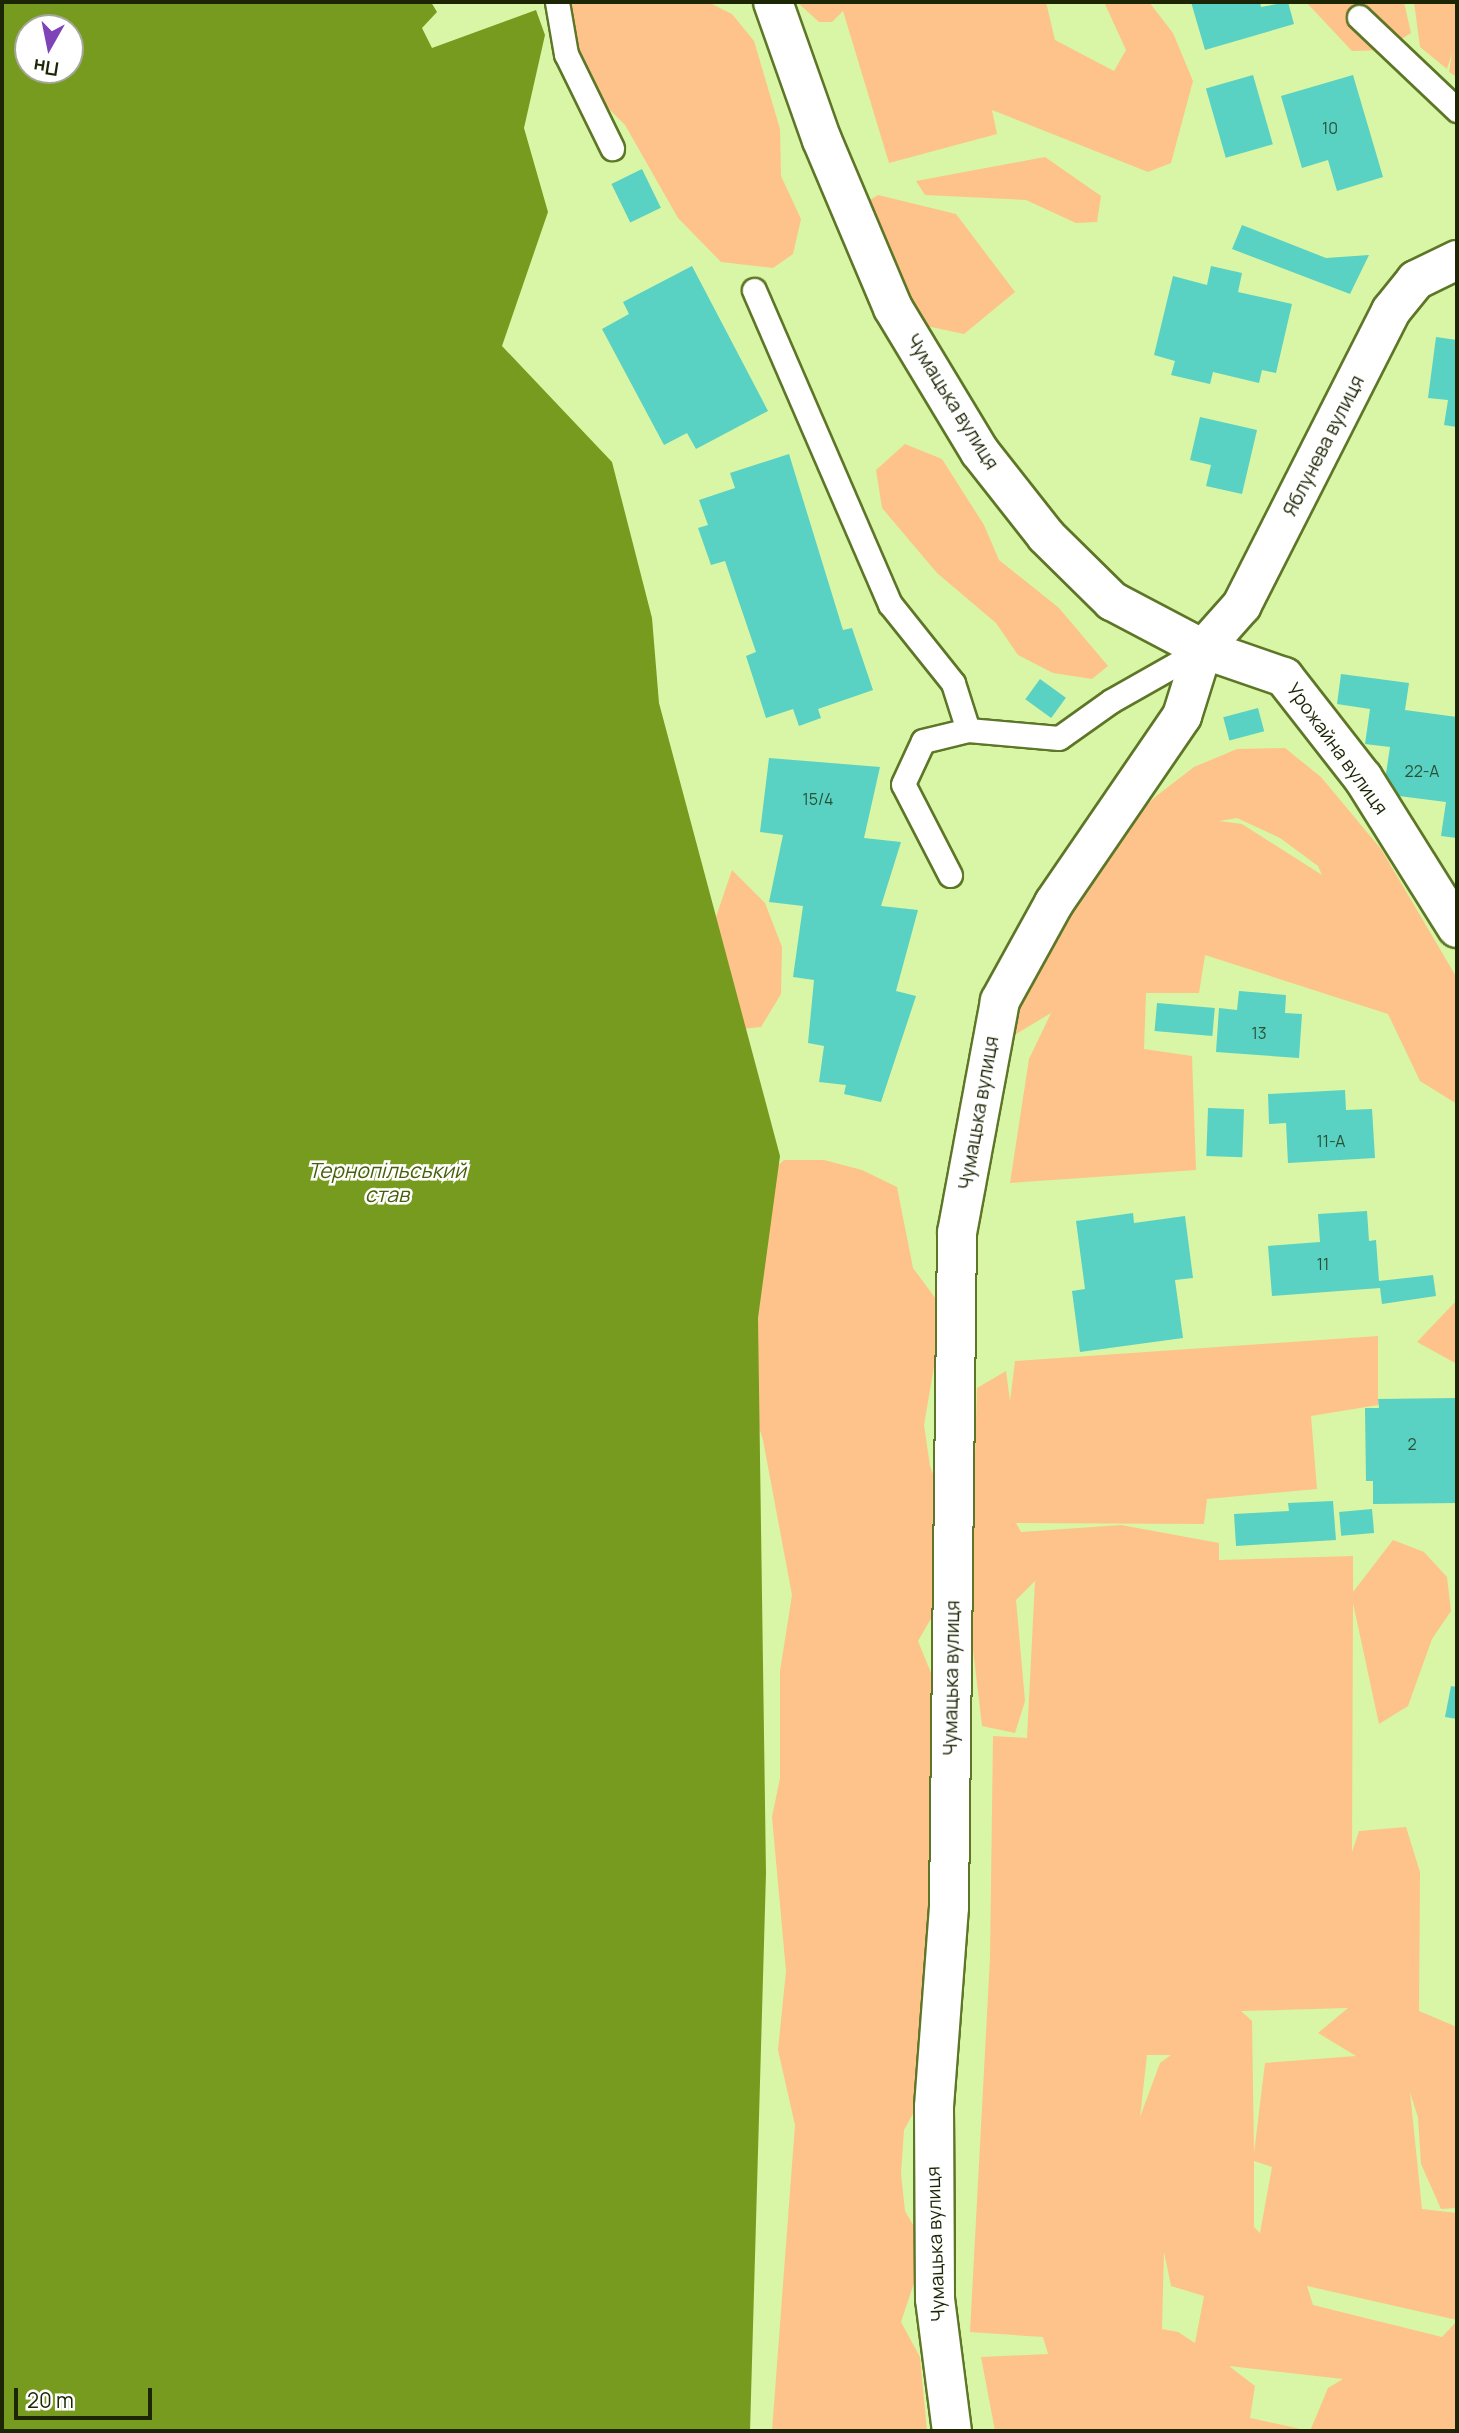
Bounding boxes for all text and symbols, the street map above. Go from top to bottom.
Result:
north arrow [14,14,84,84]
text: Пн [31,53,61,83]
house number: 10 [1322,118,1338,138]
street label: Чумацька вулиця [901,330,1003,474]
street label: Яблунева вулиця [1279,372,1369,520]
street label: Урожайна вулиця [1282,679,1392,819]
house number: 22-А [1405,761,1439,781]
house number: 15/4 [802,789,834,809]
house number: 13 [1251,1023,1267,1043]
street label: Чумацька вулиця [954,1034,1004,1192]
house number: 11-А [1316,1131,1346,1151]
water label: Тернопільський став [308,1157,466,1207]
house number: 11 [1317,1254,1329,1274]
house number: 2 [1407,1434,1417,1454]
street label: Чумацька вулиця [939,1600,965,1756]
street label: Чумацька вулиця [922,2166,950,2322]
scale bar [18,2374,156,2418]
text: 20 m [27,2386,74,2414]

